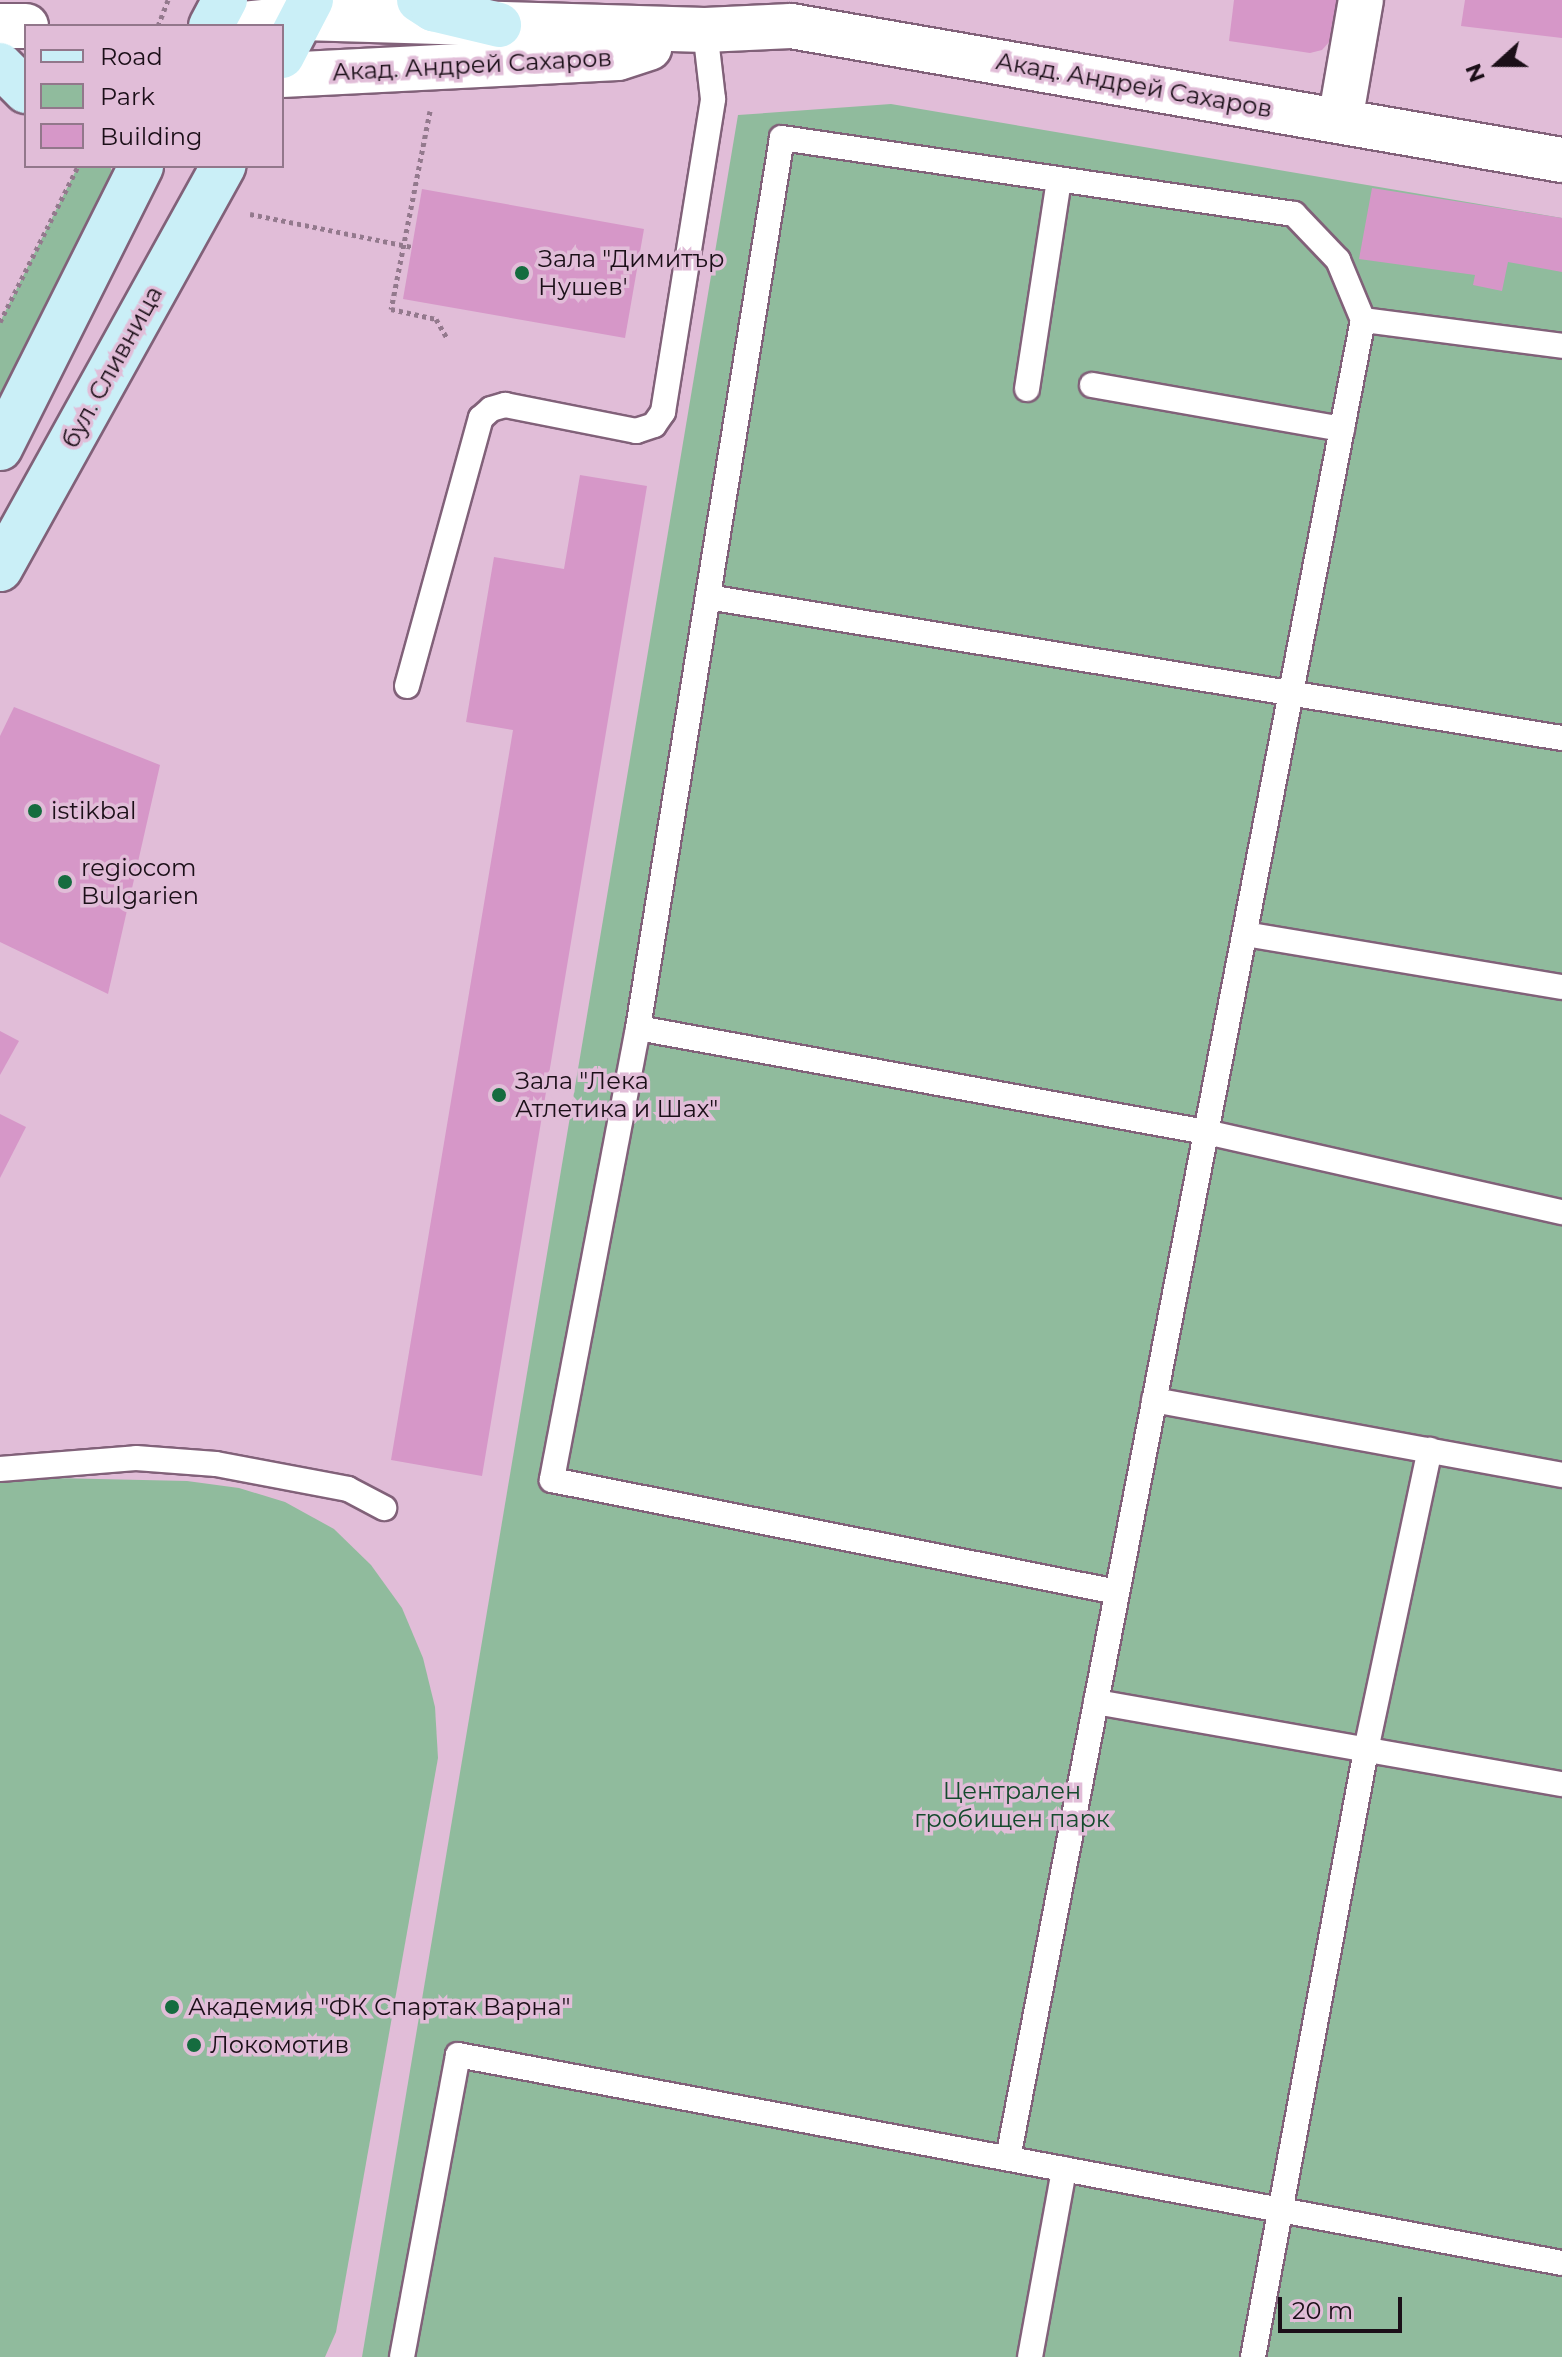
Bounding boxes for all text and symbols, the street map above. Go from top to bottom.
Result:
legend [24,24,284,168]
north arrow [1458,24,1538,104]
text: Road [100,42,163,71]
street label: Акад. Андрей Сахаров [331,43,613,87]
street label: Акад. Андрей Сахаров [994,47,1274,123]
text: N [1459,60,1491,86]
text: Park [100,82,155,111]
text: Building [100,122,203,151]
place label: Зала "Димитър Нушев' [538,245,724,301]
marker: Зала "Димитър Нушев' [513,264,531,282]
street label: бул. Сливница [56,281,168,453]
place label: istikbal [51,797,137,825]
marker: istikbal [26,802,44,820]
place label: regiocom Bulgarien [81,854,199,910]
marker: regiocom Bulgarien [56,873,74,891]
place label: Зала "Лека Атлетика и Шах" [515,1067,718,1123]
marker: Зала "Лека Атлетика и Шах" [490,1086,508,1104]
park label: Централен гробищен парк [914,1777,1110,1833]
place label: Академия "ФК Спартак Варна" [188,1993,570,2021]
marker: Академия "ФК Спартак Варна" [163,1998,181,2016]
place label: Локомотив [210,2031,349,2059]
marker: Локомотив [185,2036,203,2054]
scale bar [1282,2281,1406,2331]
text: 20 m [1292,2296,1353,2325]

